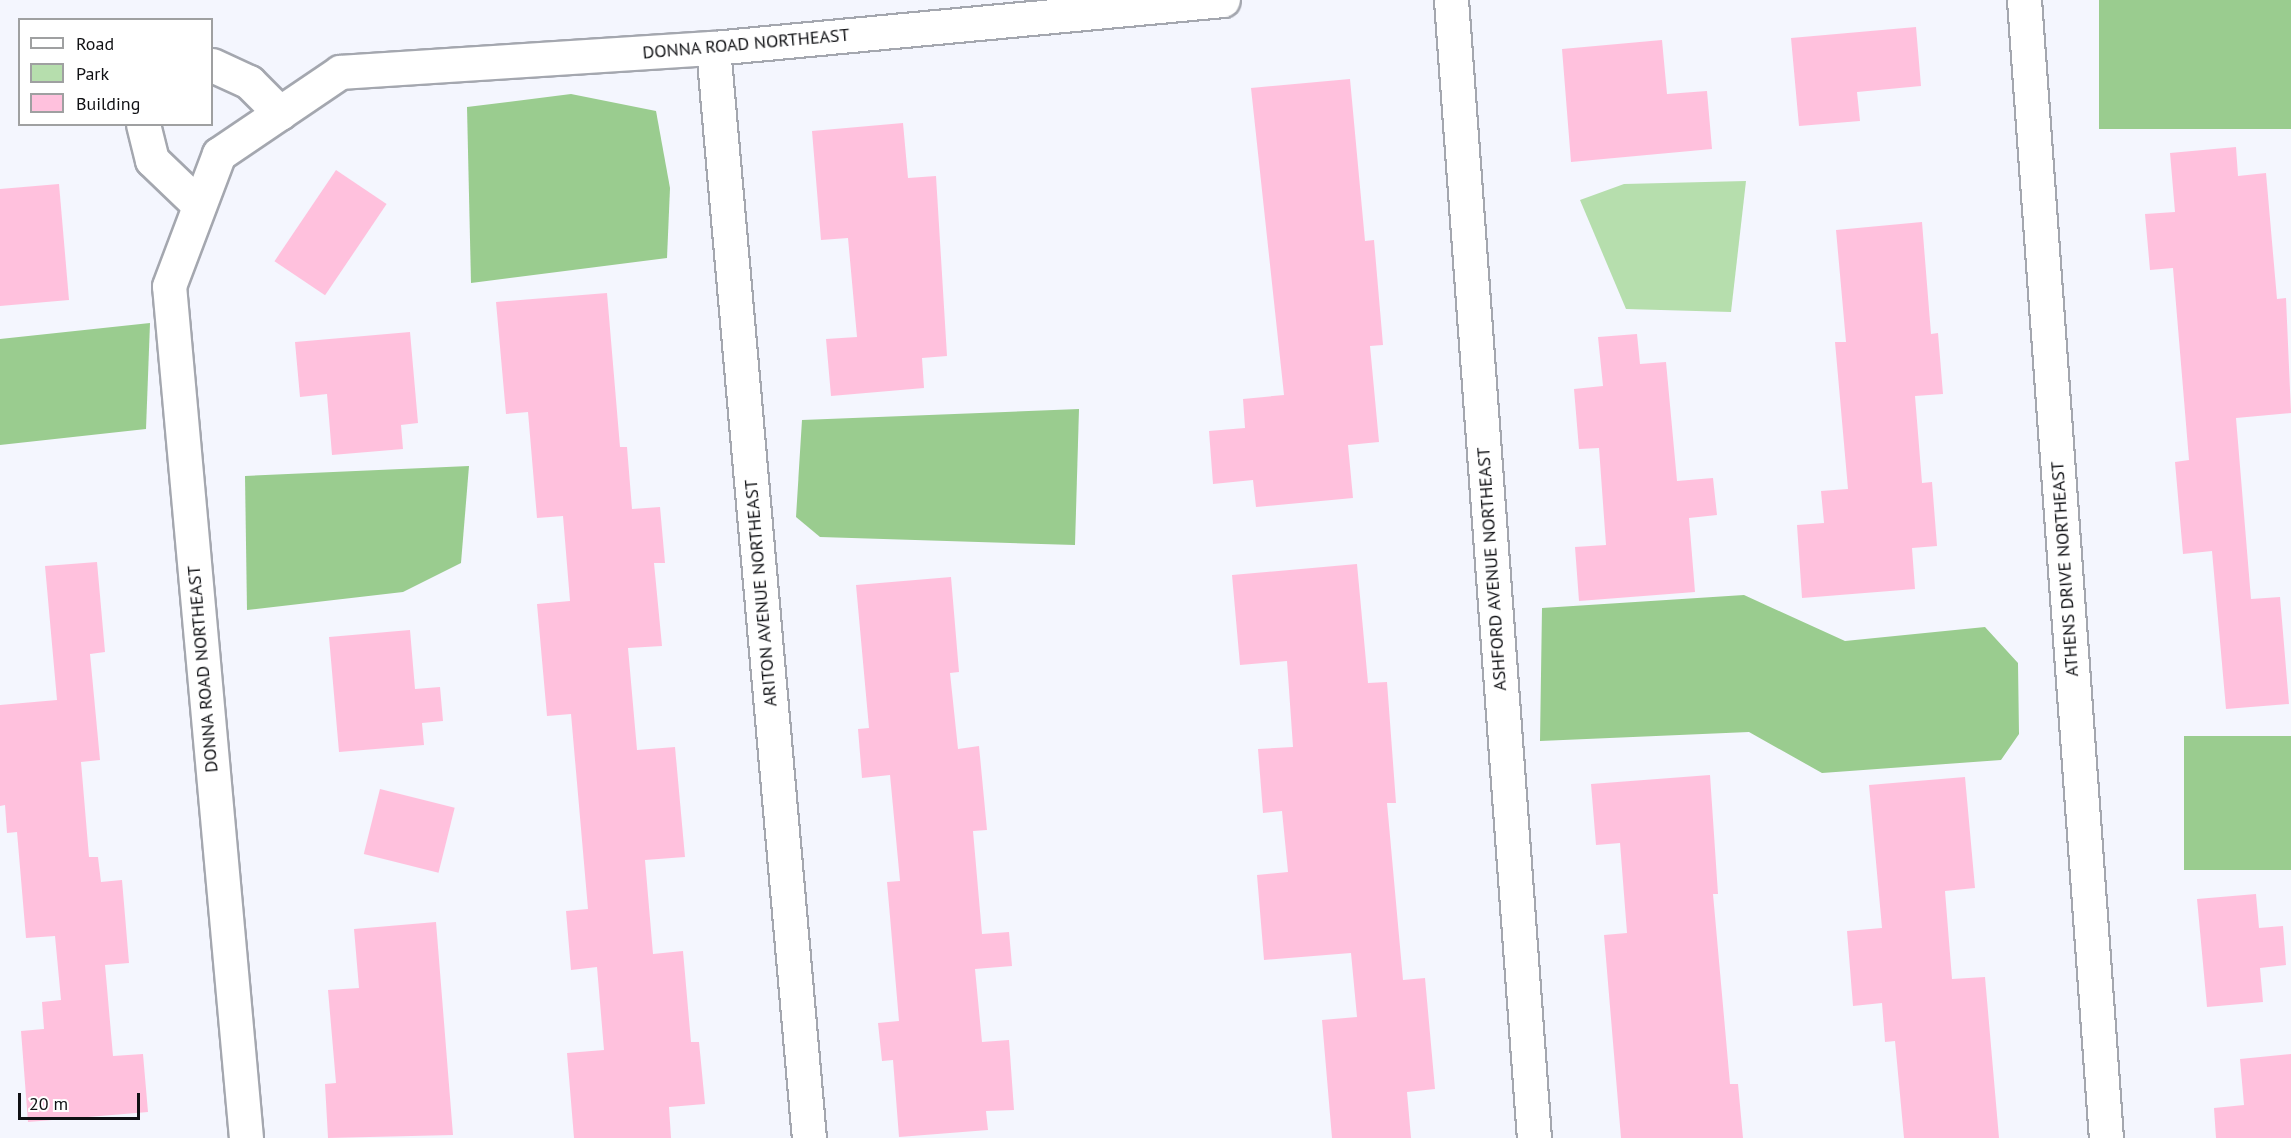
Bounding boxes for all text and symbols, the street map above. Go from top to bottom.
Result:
legend [18,18,213,126]
street label: DONNA ROAD NORTHEAST [641,24,851,64]
text: Road [76,32,114,55]
text: Park [76,62,109,85]
text: Building [76,92,140,115]
street label: ASHFORD AVENUE NORTHEAST [1473,446,1511,692]
street label: ATHENS DRIVE NORTHEAST [2047,461,2083,677]
street label: ARITON AVENUE NORTHEAST [740,478,782,708]
street label: DONNA ROAD NORTHEAST [183,564,223,774]
scale bar [21,1081,142,1119]
text: 20 m [29,1092,68,1115]

